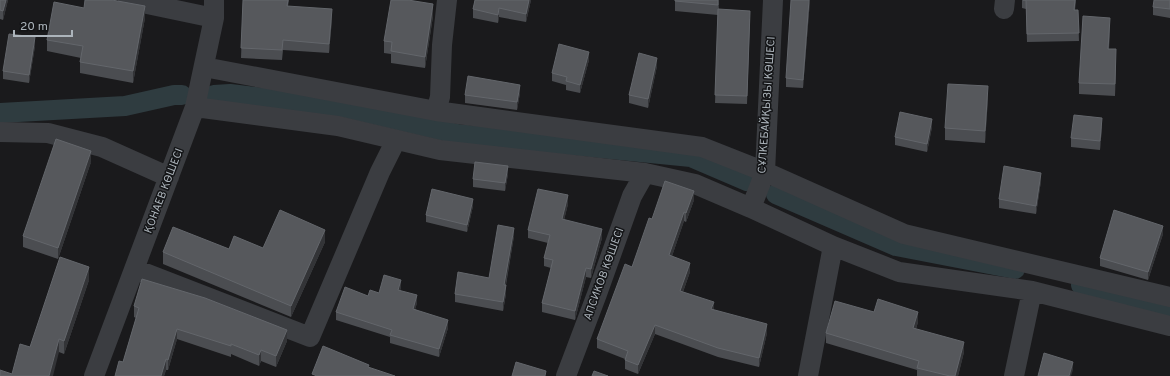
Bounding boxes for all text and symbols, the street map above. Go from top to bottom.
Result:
scale bar [14,12,72,38]
text: 20 m [20,19,48,35]
street label: СҰЛКЕБАЙҚЫЗЫ КӨШЕСІ [754,36,779,174]
street label: ҚОНАЕВ КӨШЕСІ [141,147,187,235]
street label: АПСИКОВ КӨШЕСІ [581,226,627,322]

